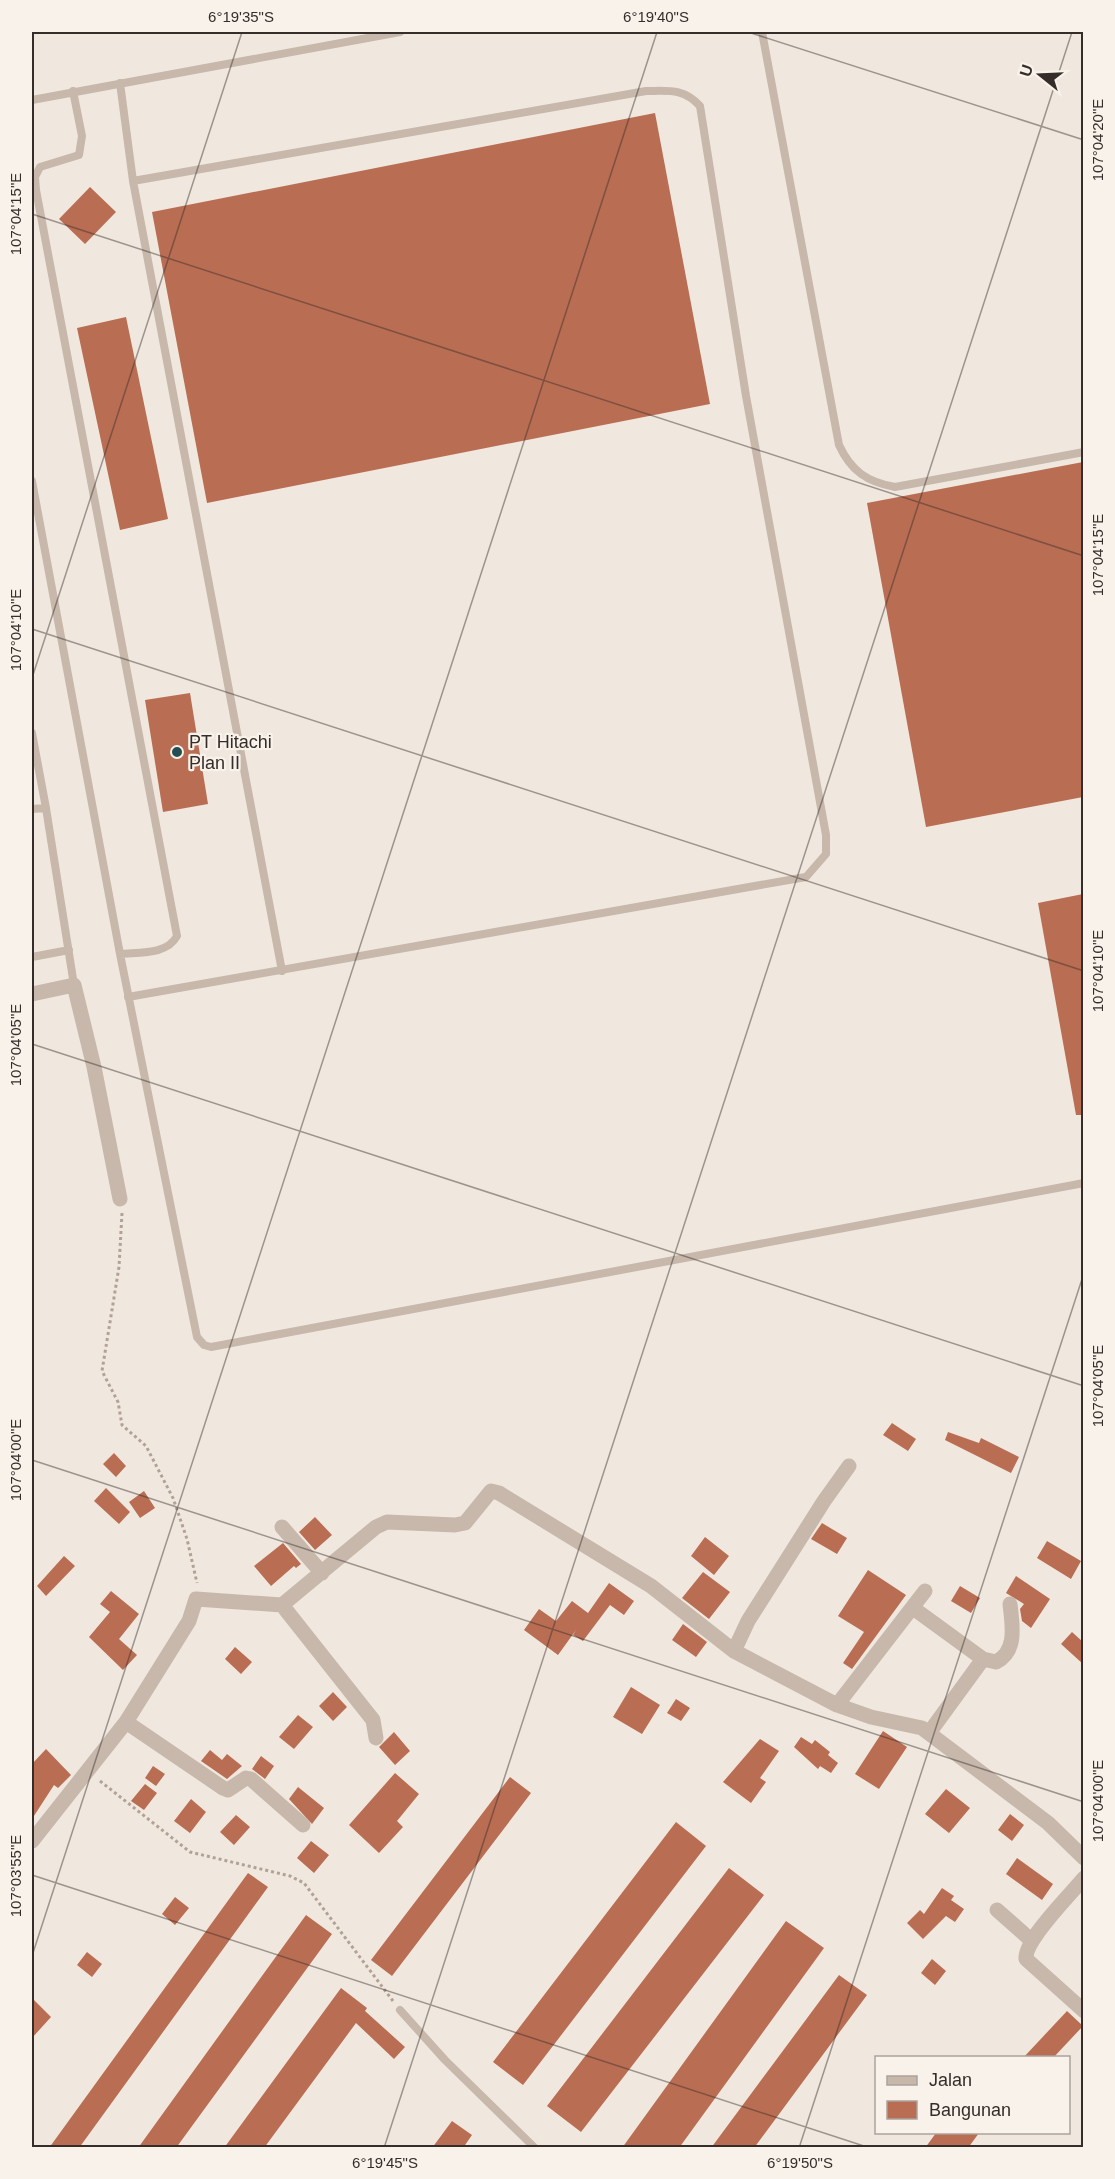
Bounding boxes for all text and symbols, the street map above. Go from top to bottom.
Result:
text: 6°19'35"S [208,8,274,25]
text: 6°19'40"S [623,8,689,25]
north arrow [1010,45,1070,105]
text: U [1016,62,1036,79]
text: 107°04'20"E [1089,99,1106,181]
text: 107°04'15"E [7,173,24,255]
text: 107°04'15"E [1089,514,1106,596]
text: 107°04'10"E [7,589,24,671]
place label: PT Hitachi Plan II [189,732,272,773]
marker: PT Hitachi Plan II [170,745,184,759]
text: 107°04'10"E [1089,930,1106,1012]
text: 107°04'05"E [7,1004,24,1086]
text: 107°04'05"E [1089,1345,1106,1427]
text: 107°04'00"E [7,1419,24,1501]
text: 107°04'00"E [1089,1760,1106,1842]
text: 107°03'55"E [7,1835,24,1917]
legend [875,2056,1070,2134]
text: Jalan [929,2070,972,2090]
text: Bangunan [929,2100,1011,2120]
text: 6°19'45"S [352,2154,418,2171]
text: 6°19'50"S [767,2154,833,2171]

